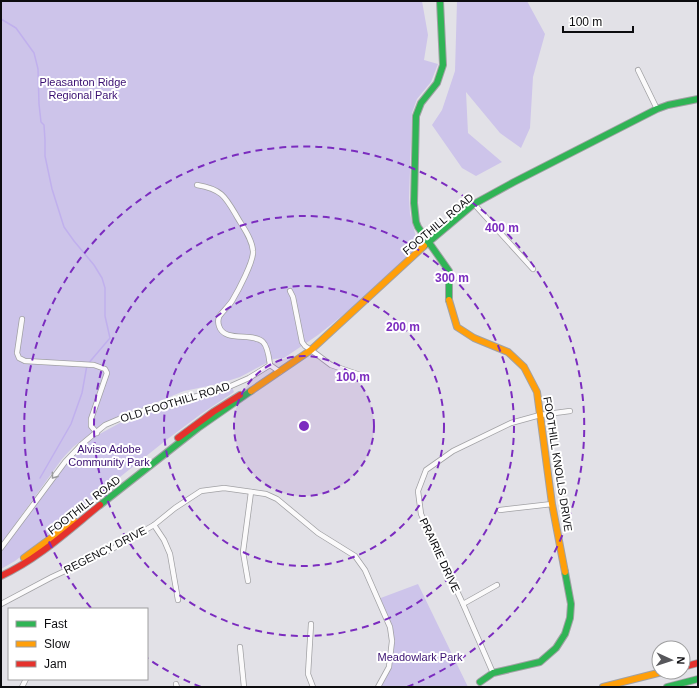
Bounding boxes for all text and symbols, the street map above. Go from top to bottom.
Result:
scale bar [563,8,633,34]
text: 100 m [569,15,602,29]
park label: Pleasanton Ridge Regional Park [40,76,126,101]
street label: FOOTHILL ROAD [400,191,476,257]
text: 400 m [485,221,519,235]
text: 300 m [435,271,469,285]
text: 200 m [386,320,420,334]
text: 100 m [336,370,370,384]
street label: OLD FOOTHILL ROAD [119,380,231,424]
street label: FOOTHILL KNOLLS DRIVE [541,396,575,532]
centre of rings [297,419,311,433]
park label: Alviso Adobe Community Park [68,443,150,468]
one-way arrow [51,472,59,479]
street label: FOOTHILL ROAD [46,473,122,537]
street label: PRAIRIE DRIVE [418,516,462,594]
street label: REGENCY DRIVE [62,524,148,576]
legend [8,608,148,680]
text: Fast [44,617,68,631]
text: Slow [44,637,70,651]
north arrow [651,640,691,680]
park label: Meadowlark Park [378,651,463,663]
text: N [675,656,687,665]
text: Jam [44,657,67,671]

